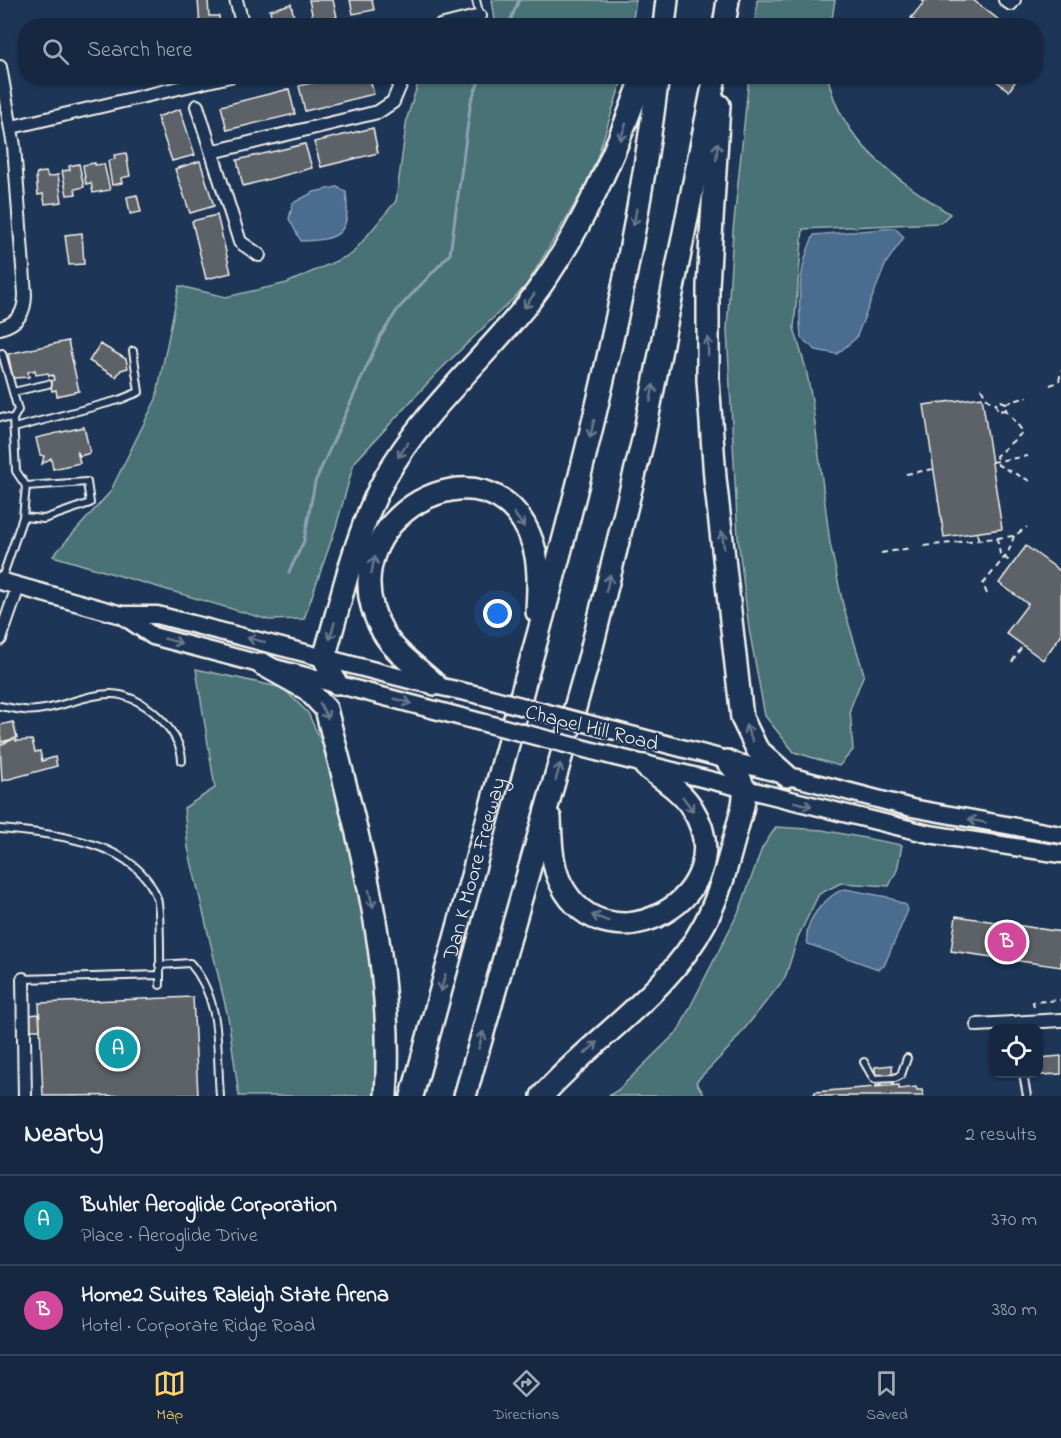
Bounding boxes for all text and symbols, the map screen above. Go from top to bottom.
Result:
search box [18,18,1043,84]
icon: search [39,35,72,68]
text: Search here [87,35,192,67]
one-way arrow [617,122,628,140]
one-way arrow [712,142,723,162]
one-way arrow [629,207,640,226]
one-way arrow [522,293,535,309]
one-way arrow [702,336,713,356]
one-way arrow [647,384,658,403]
one-way arrow [585,419,597,438]
one-way arrow [397,442,409,458]
one-way arrow [513,511,525,527]
one-way arrow [717,531,728,551]
one-way arrow [368,556,379,576]
one-way arrow [602,574,614,593]
your location [483,599,512,628]
one-way arrow [326,621,337,640]
one-way arrow [247,634,266,645]
one-way arrow [163,636,182,647]
one-way arrow [393,696,412,707]
street label: Chapel Hill Road [522,698,662,760]
one-way arrow [318,702,330,720]
one-way arrow [742,724,754,742]
one-way arrow [553,763,564,782]
street label: Dan K Moore Freeway [436,774,517,964]
one-way arrow [682,796,694,812]
one-way arrow [793,798,812,810]
one-way arrow [968,815,988,826]
one-way arrow [366,889,378,908]
one-way arrow [591,912,610,923]
pin: B [988,920,1026,964]
one-way arrow [437,973,448,992]
map controls [989,1024,1043,1078]
button: locate [989,1024,1043,1078]
pin: A [98,1026,138,1072]
one-way arrow [475,1031,487,1050]
one-way arrow [583,1041,598,1055]
text: Nearby [24,1116,103,1154]
text: 2 results [965,1121,1037,1150]
text: Buhler Aeroglide Corporation [81,1190,337,1222]
text: A [37,1206,50,1235]
text: 370 m [991,1206,1037,1235]
text: Place · Aeroglide Drive [81,1222,258,1251]
text: Home2 Suites Raleigh State Arena [81,1280,389,1312]
text: B [37,1296,50,1325]
text: 380 m [992,1296,1037,1325]
text: Hotel · Corporate Ridge Road [81,1312,315,1341]
tab: Map [153,1367,186,1427]
tab: Directions [493,1367,559,1427]
tab: Saved [866,1367,908,1427]

